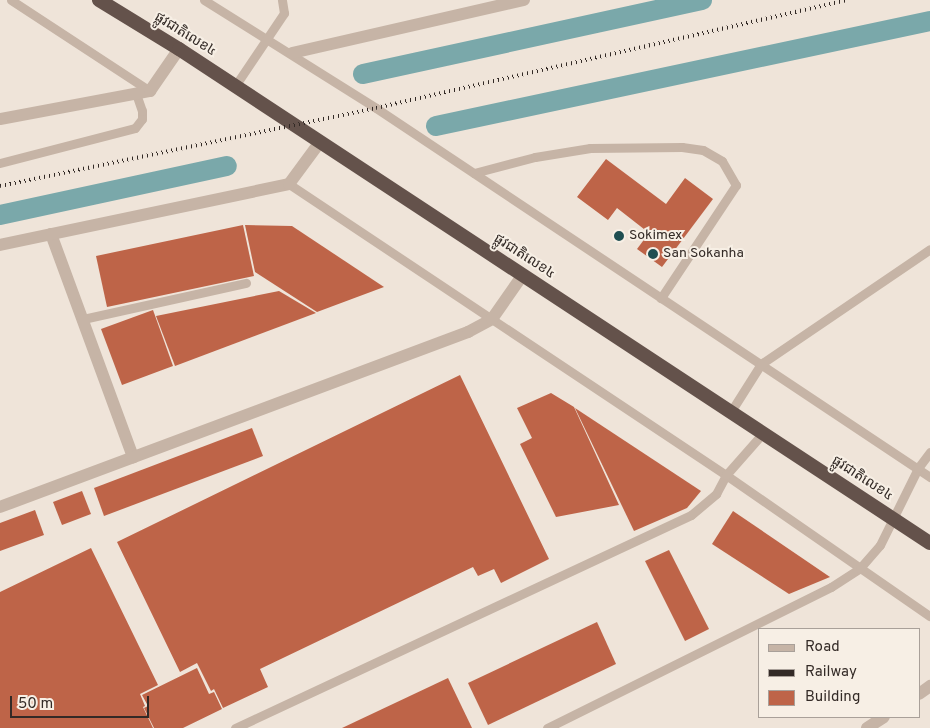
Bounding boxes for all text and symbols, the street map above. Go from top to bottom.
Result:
street label: ផ្លូវជាតិលេខ៤ [151,9,219,61]
place label: Sokimex [629,228,682,244]
marker: Sokimex [613,230,625,242]
street label: ផ្លូវជាតិលេខ៤ [490,231,558,283]
place label: San Sokanha [663,246,744,262]
marker: San Sokanha [647,248,659,260]
street label: ផ្លូវជាតិលេខ៤ [828,453,896,505]
legend [758,628,920,718]
text: Road [805,638,840,657]
text: Railway [805,663,857,682]
scale bar [12,686,151,718]
text: Building [805,688,860,707]
text: 50 m [18,695,53,714]

